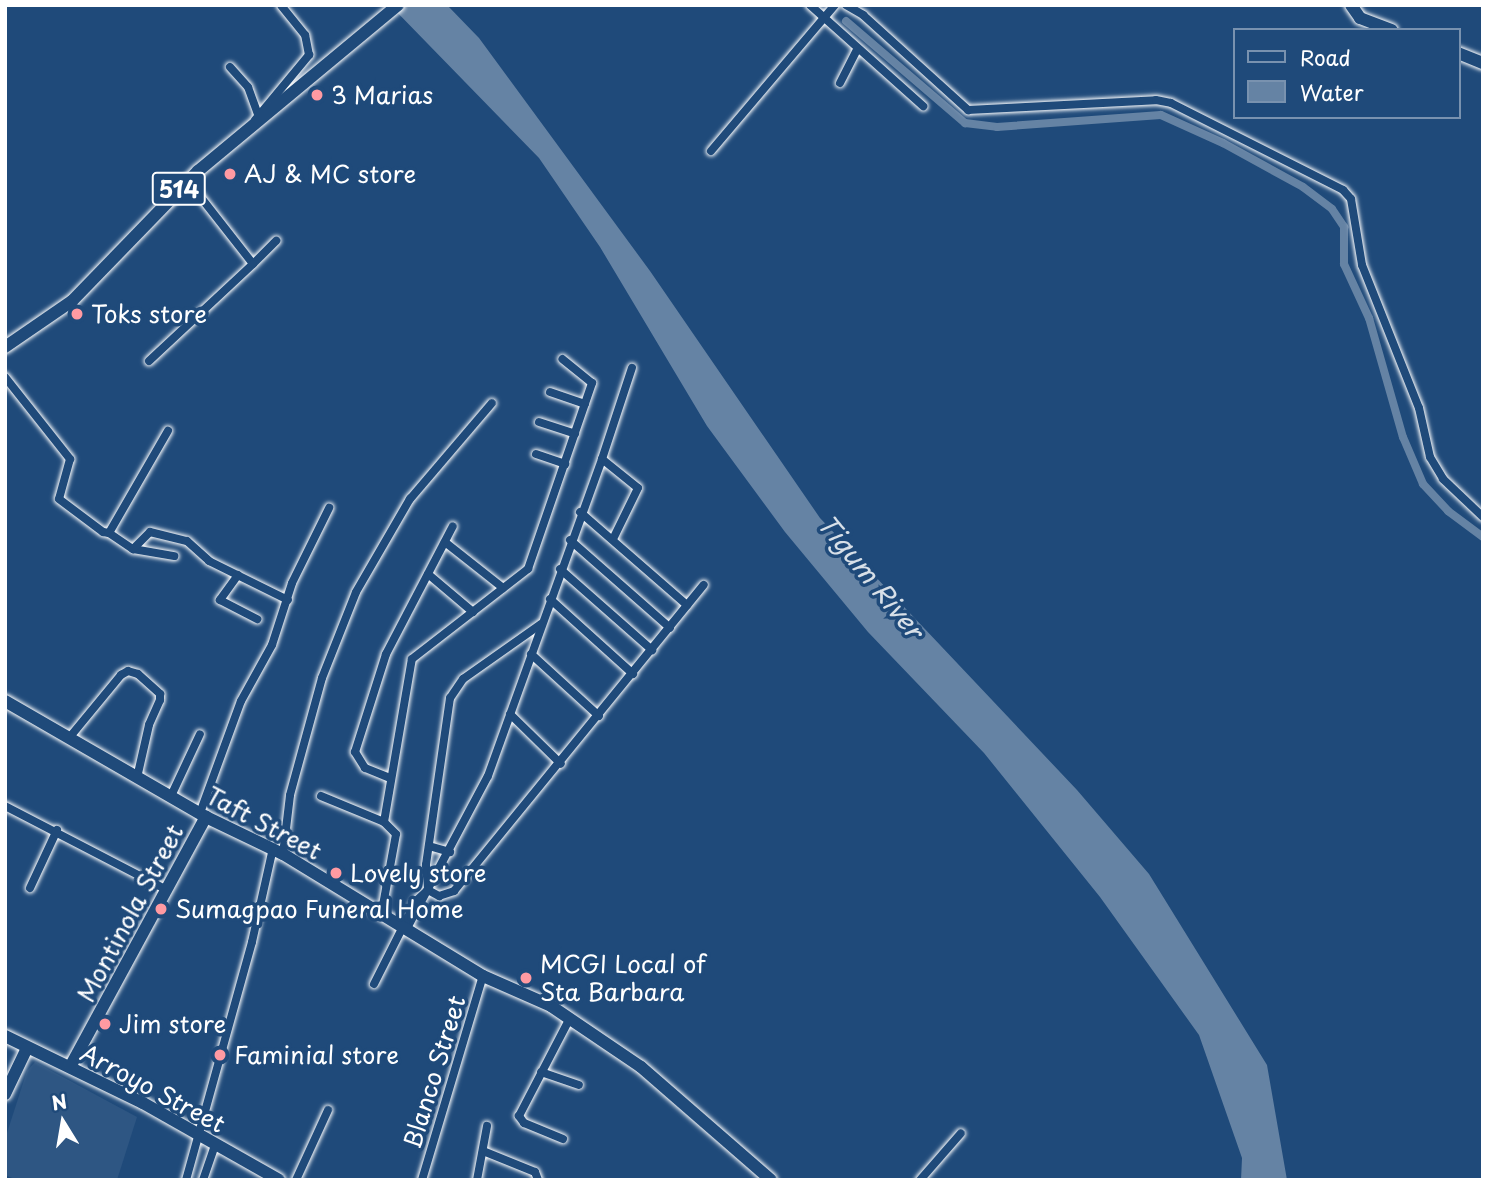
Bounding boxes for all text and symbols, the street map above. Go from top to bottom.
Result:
legend [1232,28,1460,119]
text: Road [1300,41,1351,73]
text: Water [1300,76,1363,108]
place label: 3 Marias [331,81,433,109]
marker: 3 Marias [309,87,325,103]
place label: AJ & MC store [244,160,417,188]
marker: AJ & MC store [222,166,238,182]
road number: 514 [151,170,207,208]
place label: Toks store [91,300,209,328]
marker: Toks store [69,306,85,322]
water label: Tigum River [811,507,931,645]
street label: Taft Street [201,781,327,865]
street label: Montinola Street [71,819,189,1007]
place label: Lovely store [350,859,487,887]
marker: Lovely store [328,865,344,881]
place label: Sumagpao Funeral Home [175,895,467,923]
marker: Sumagpao Funeral Home [153,901,169,917]
place label: MCGI Local of Sta Barbara [540,950,707,1006]
marker: MCGI Local of Sta Barbara [518,970,534,986]
street label: Blanco Street [397,992,471,1152]
place label: Jim store [119,1010,227,1038]
marker: Jim store [97,1016,113,1032]
street label: Arroyo Street [75,1038,231,1138]
place label: Faminial store [234,1041,399,1069]
marker: Faminial store [212,1047,228,1063]
text: N [49,1086,69,1117]
north arrow [28,1087,98,1157]

